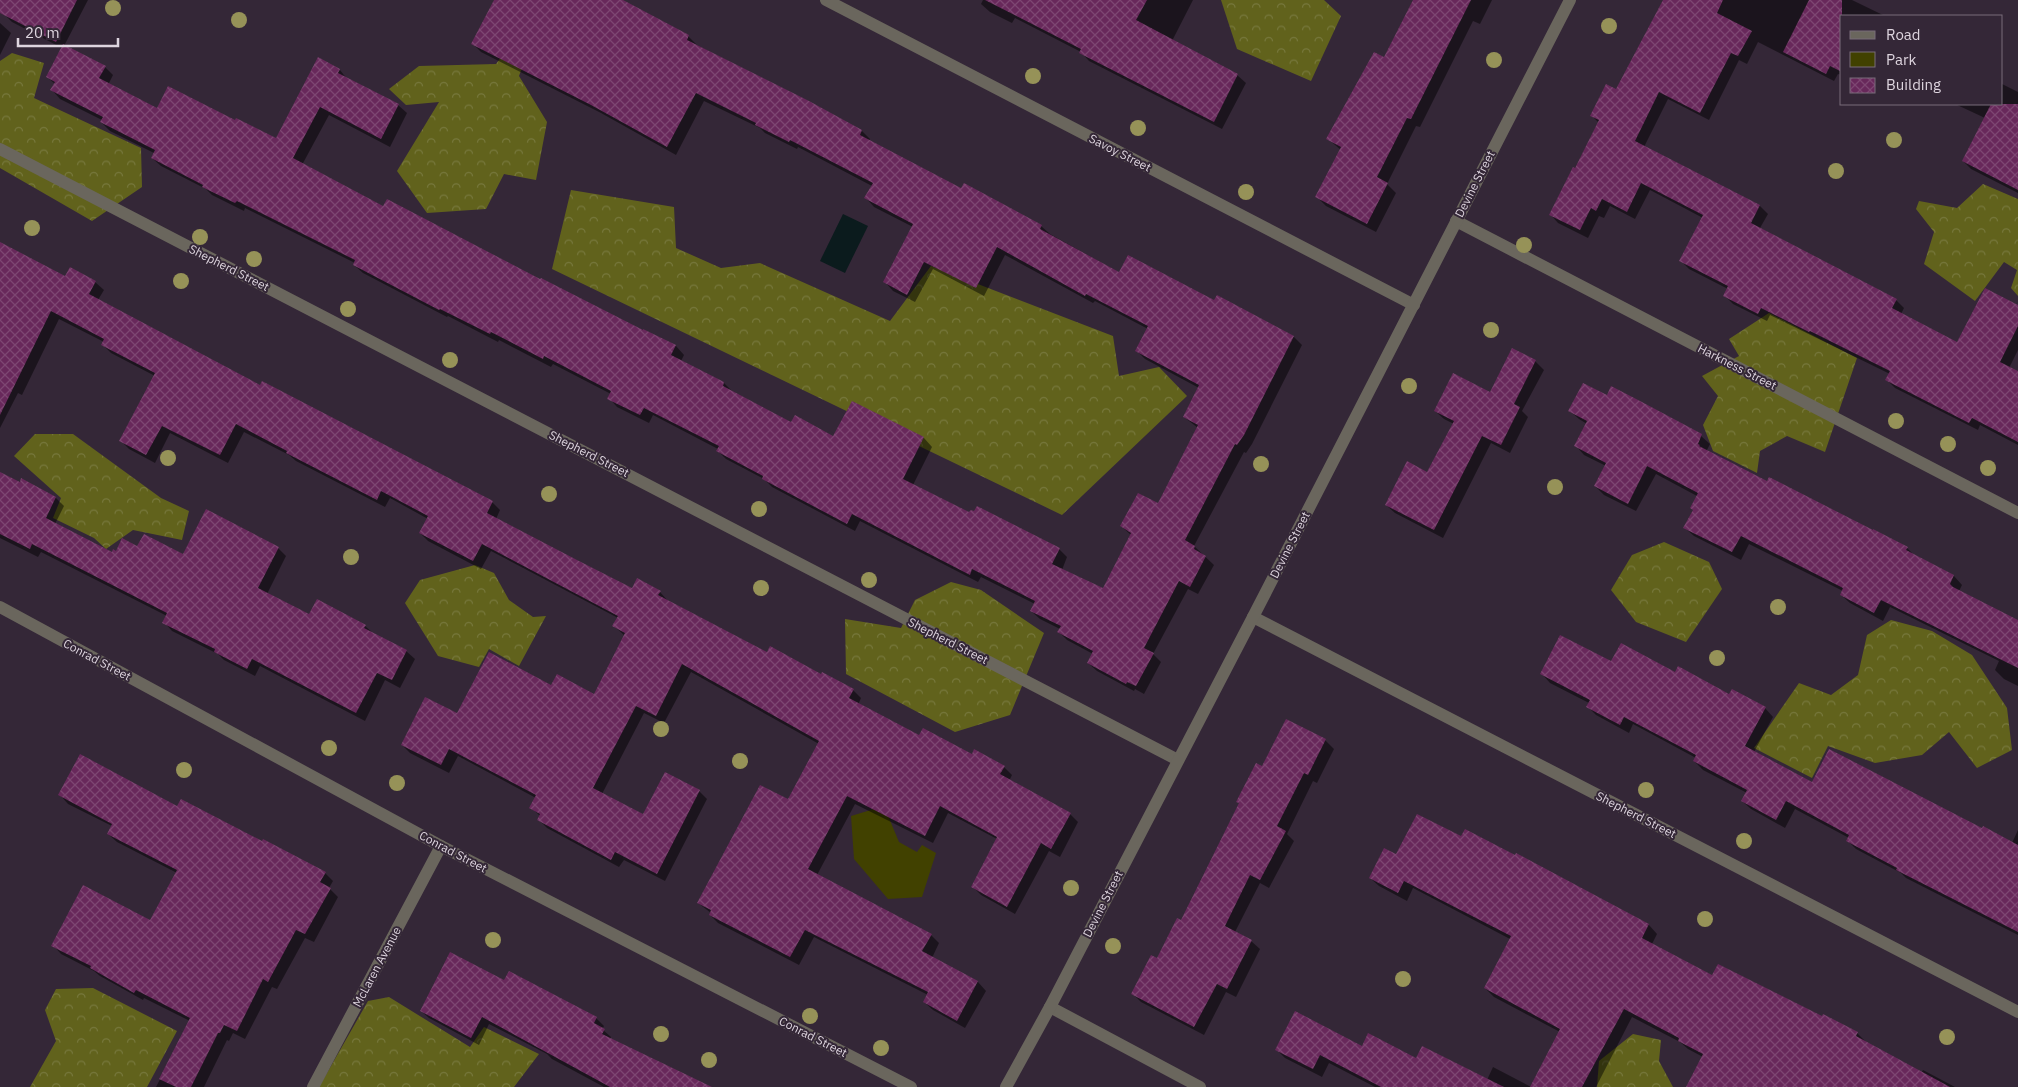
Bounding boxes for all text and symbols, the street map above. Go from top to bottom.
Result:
scale bar [18,15,118,47]
legend [1840,15,2003,105]
text: 20 m [25,23,60,42]
text: Road [1886,25,1921,44]
text: Park [1886,50,1916,69]
text: Building [1886,75,1941,94]
street label: Savoy Street [1087,131,1154,175]
street label: Devine Street [1451,148,1498,220]
street label: Shepherd Street [187,241,272,294]
street label: Harkness Street [1695,340,1779,393]
street label: Shepherd Street [547,427,632,480]
street label: Devine Street [1266,509,1313,581]
street label: Shepherd Street [906,614,991,667]
street label: Conrad Street [61,635,134,684]
street label: Shepherd Street [1594,788,1679,841]
street label: Conrad Street [417,827,490,876]
street label: Devine Street [1079,868,1126,940]
street label: McLaren Avenue [349,924,404,1010]
street label: Conrad Street [777,1013,850,1060]

